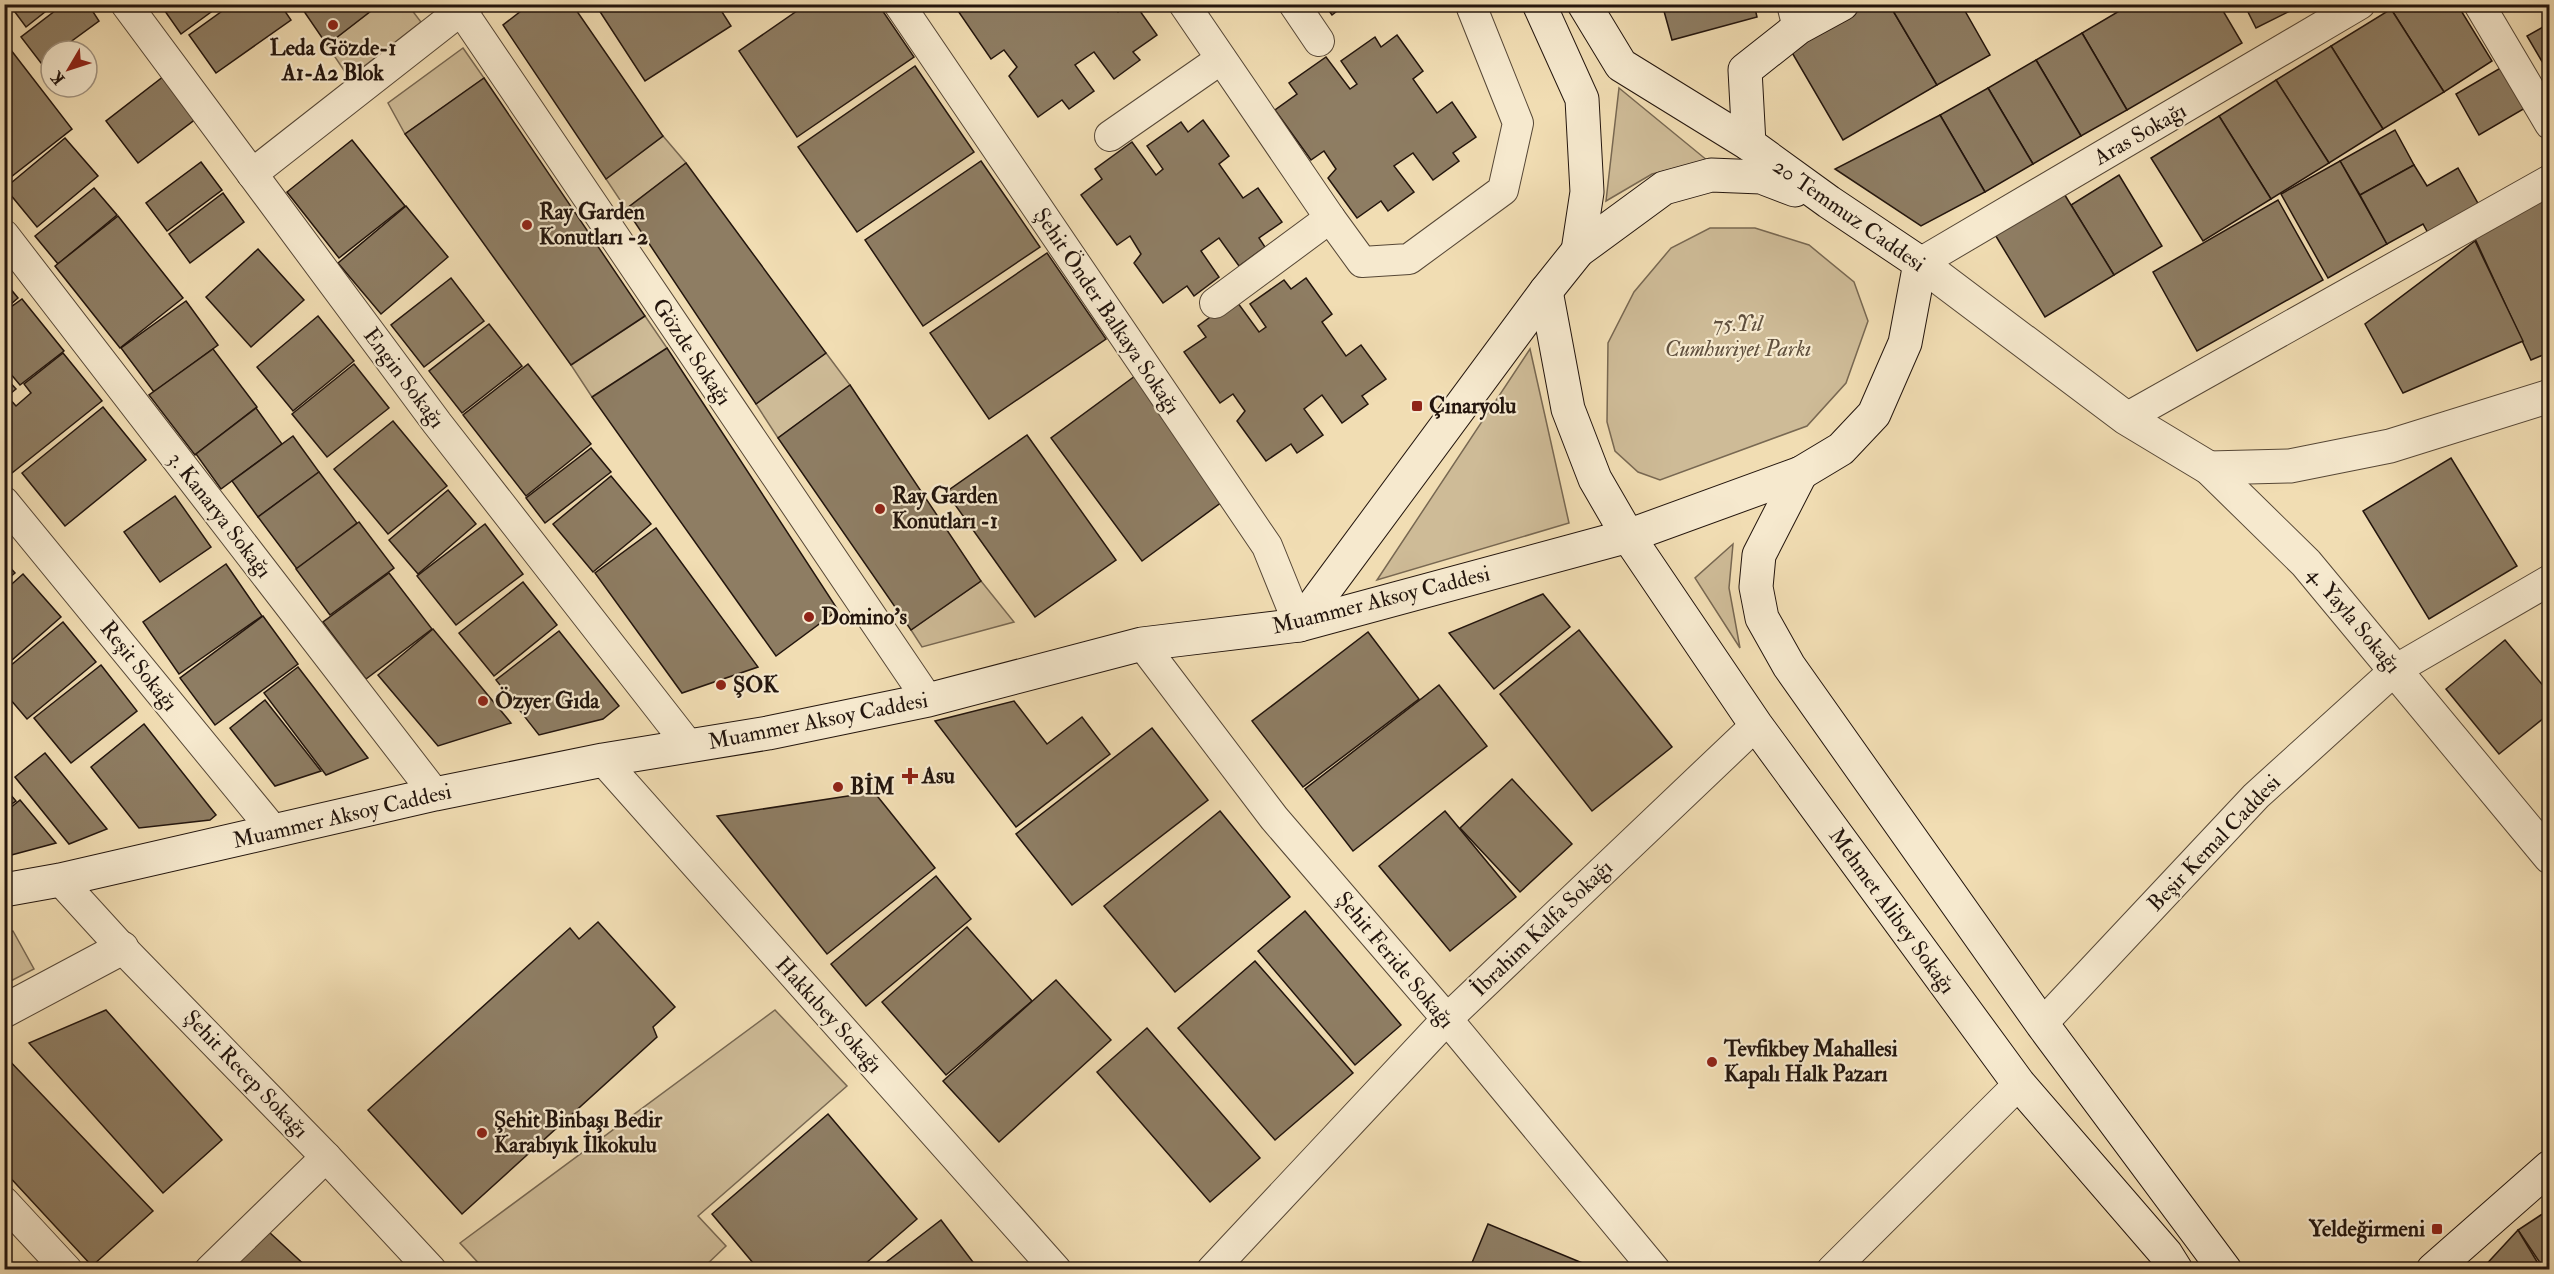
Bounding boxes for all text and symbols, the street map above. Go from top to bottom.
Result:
marker: Leda Gözde-1 A1-A2 Blok [326,18,340,32]
place label: Leda Gözde-1 A1-A2 Blok [270,34,396,87]
north arrow [39,39,99,99]
text: K [46,67,69,88]
street label: Aras Sokağı [2088,96,2191,172]
street label: 20 Temmuz Caddesi [1767,152,1931,278]
place label: Ray Garden Konutları -2 [539,198,648,251]
street label: Şehit Önder Balkaya Sokağı [1027,203,1187,420]
marker: Ray Garden Konutları -2 [520,218,534,232]
street label: Gözde Sokağı [646,293,738,411]
park label: 75.Yıl Cumhuriyet Parkı [1665,310,1811,363]
street label: Engin Sokağı [357,322,451,434]
place label: Çınaryolu [1429,392,1517,421]
marker: Çınaryolu [1410,399,1424,413]
street label: 3. Kanarya Sokağı [162,446,278,584]
place label: Ray Garden Konutları -1 [892,482,999,535]
marker: Ray Garden Konutları -1 [873,502,887,516]
street label: Muammer Aksoy Caddesi [1269,559,1493,641]
street label: 4. Yayla Sokağı [2301,561,2407,679]
place label: Domino's [821,603,908,631]
marker: Domino's [802,610,816,624]
street label: Reşit Sokağı [94,615,184,717]
place label: ŞOK [733,671,779,699]
marker: ŞOK [714,678,728,692]
place label: Özyer Gıda [495,686,600,716]
street label: Muammer Aksoy Caddesi [706,686,930,756]
marker: Özyer Gıda [476,694,490,708]
place label: Asu [921,762,956,790]
marker: Asu [903,769,917,783]
street label: Beşir Kemal Caddesi [2141,769,2287,917]
place label: BİM [850,772,895,801]
street label: Muammer Aksoy Caddesi [230,777,454,855]
marker: BİM [831,780,845,794]
street label: Mehmet Alibey Sokağı [1822,823,1962,999]
street label: İbrahim Kalfa Sokağı [1466,853,1619,1003]
street label: Şehit Feride Sokağı [1330,886,1461,1034]
street label: Hakkıbey Sokağı [769,951,889,1079]
street label: Şehit Recep Sokağı [177,1004,314,1145]
place label: Tevfikbey Mahallesi Kapalı Halk Pazarı [1723,1035,1898,1089]
marker: Tevfikbey Mahallesi Kapalı Halk Pazarı [1705,1055,1719,1069]
place label: Şehit Binbaşı Bedir Karabıyık İlkokulu [494,1106,663,1160]
marker: Şehit Binbaşı Bedir Karabıyık İlkokulu [475,1126,489,1140]
place label: Yeldeğirmeni [2308,1215,2425,1244]
marker: Yeldeğirmeni [2430,1222,2444,1236]

